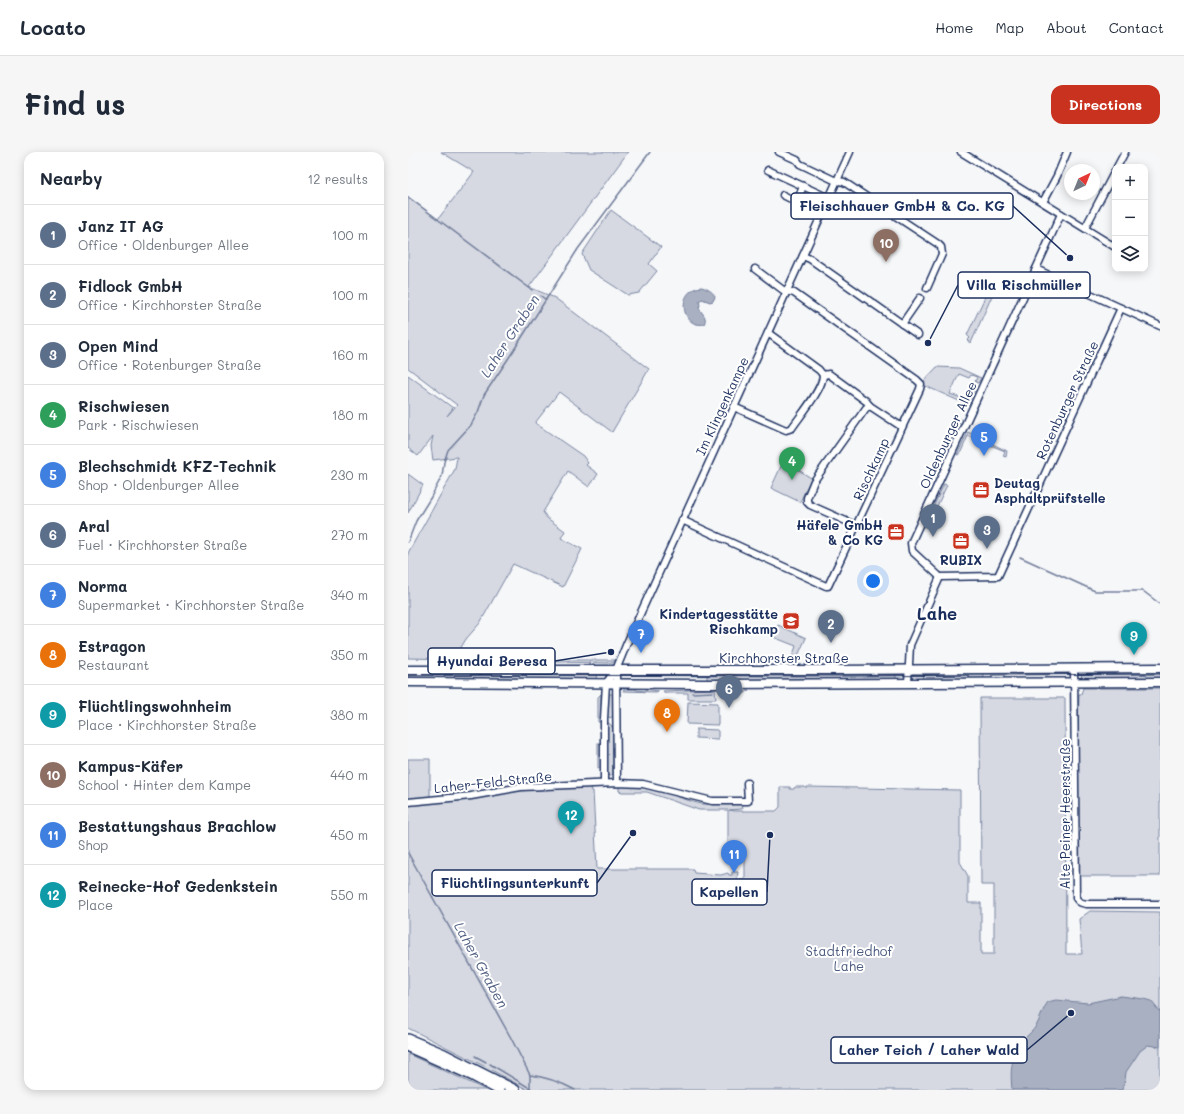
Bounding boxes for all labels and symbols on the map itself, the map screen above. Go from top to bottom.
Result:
north arrow [1064,164,1100,200]
callout: Fleischhauer GmbH & Co. KG [791,193,1013,219]
text: Fleischhauer GmbH & Co. KG [799,196,1005,215]
pin: 10 [873,229,899,262]
callout: Villa Rischmüller [958,272,1090,298]
text: Villa Rischmüller [966,275,1082,294]
water label: Laher Graben [476,290,544,381]
street label: Rotenburger Straße [1032,338,1102,462]
street label: Im Klingenkampe [691,354,752,458]
street label: Oldenburger Allee [915,378,980,491]
pin: 5 [971,423,997,456]
street label: Rischkamp [849,435,892,503]
pin: 4 [779,447,805,480]
place label: Deutag Asphaltprüfstelle [994,474,1106,506]
office icon: Deutag Asphaltprüfstelle [971,480,991,500]
pin: 1 [920,504,946,537]
place label: Häfele GmbH & Co KG [796,516,883,548]
pin: 3 [974,516,1000,549]
office icon: Häfele GmbH & Co KG [886,522,906,542]
office icon: RUBIX [951,531,971,551]
place label: RUBIX [940,551,982,568]
your location [863,571,883,591]
district label: Lahe [917,602,957,624]
place label: Kindertagesstätte Rischkamp [659,605,778,637]
pin: 2 [818,610,844,643]
school or university icon: Kindertagesstätte Rischkamp [781,611,801,631]
pin: 7 [628,620,654,653]
pin: 9 [1121,622,1147,655]
callout: Hyundai Beresa [428,648,555,674]
street label: Kirchhorster Straße [719,649,849,666]
text: Hyundai Beresa [436,651,548,670]
pin: 6 [716,675,742,708]
pin: 8 [654,699,680,732]
street label: Alte Peiner Heerstraße [1056,739,1073,889]
street label: Laher-Feld-Straße [433,767,553,796]
pin: 12 [558,801,584,834]
pin: 11 [721,840,747,873]
callout: Flüchtlingsunterkunft [432,870,597,896]
text: Flüchtlingsunterkunft [440,873,590,892]
callout: Kapellen [692,879,767,905]
text: Kapellen [700,882,758,901]
water label: Laher Graben [450,918,513,1011]
park label: Stadtfriedhof Lahe [805,942,893,974]
callout: Laher Teich / Laher Wald [831,1037,1027,1063]
text: Laher Teich / Laher Wald [839,1040,1019,1059]

